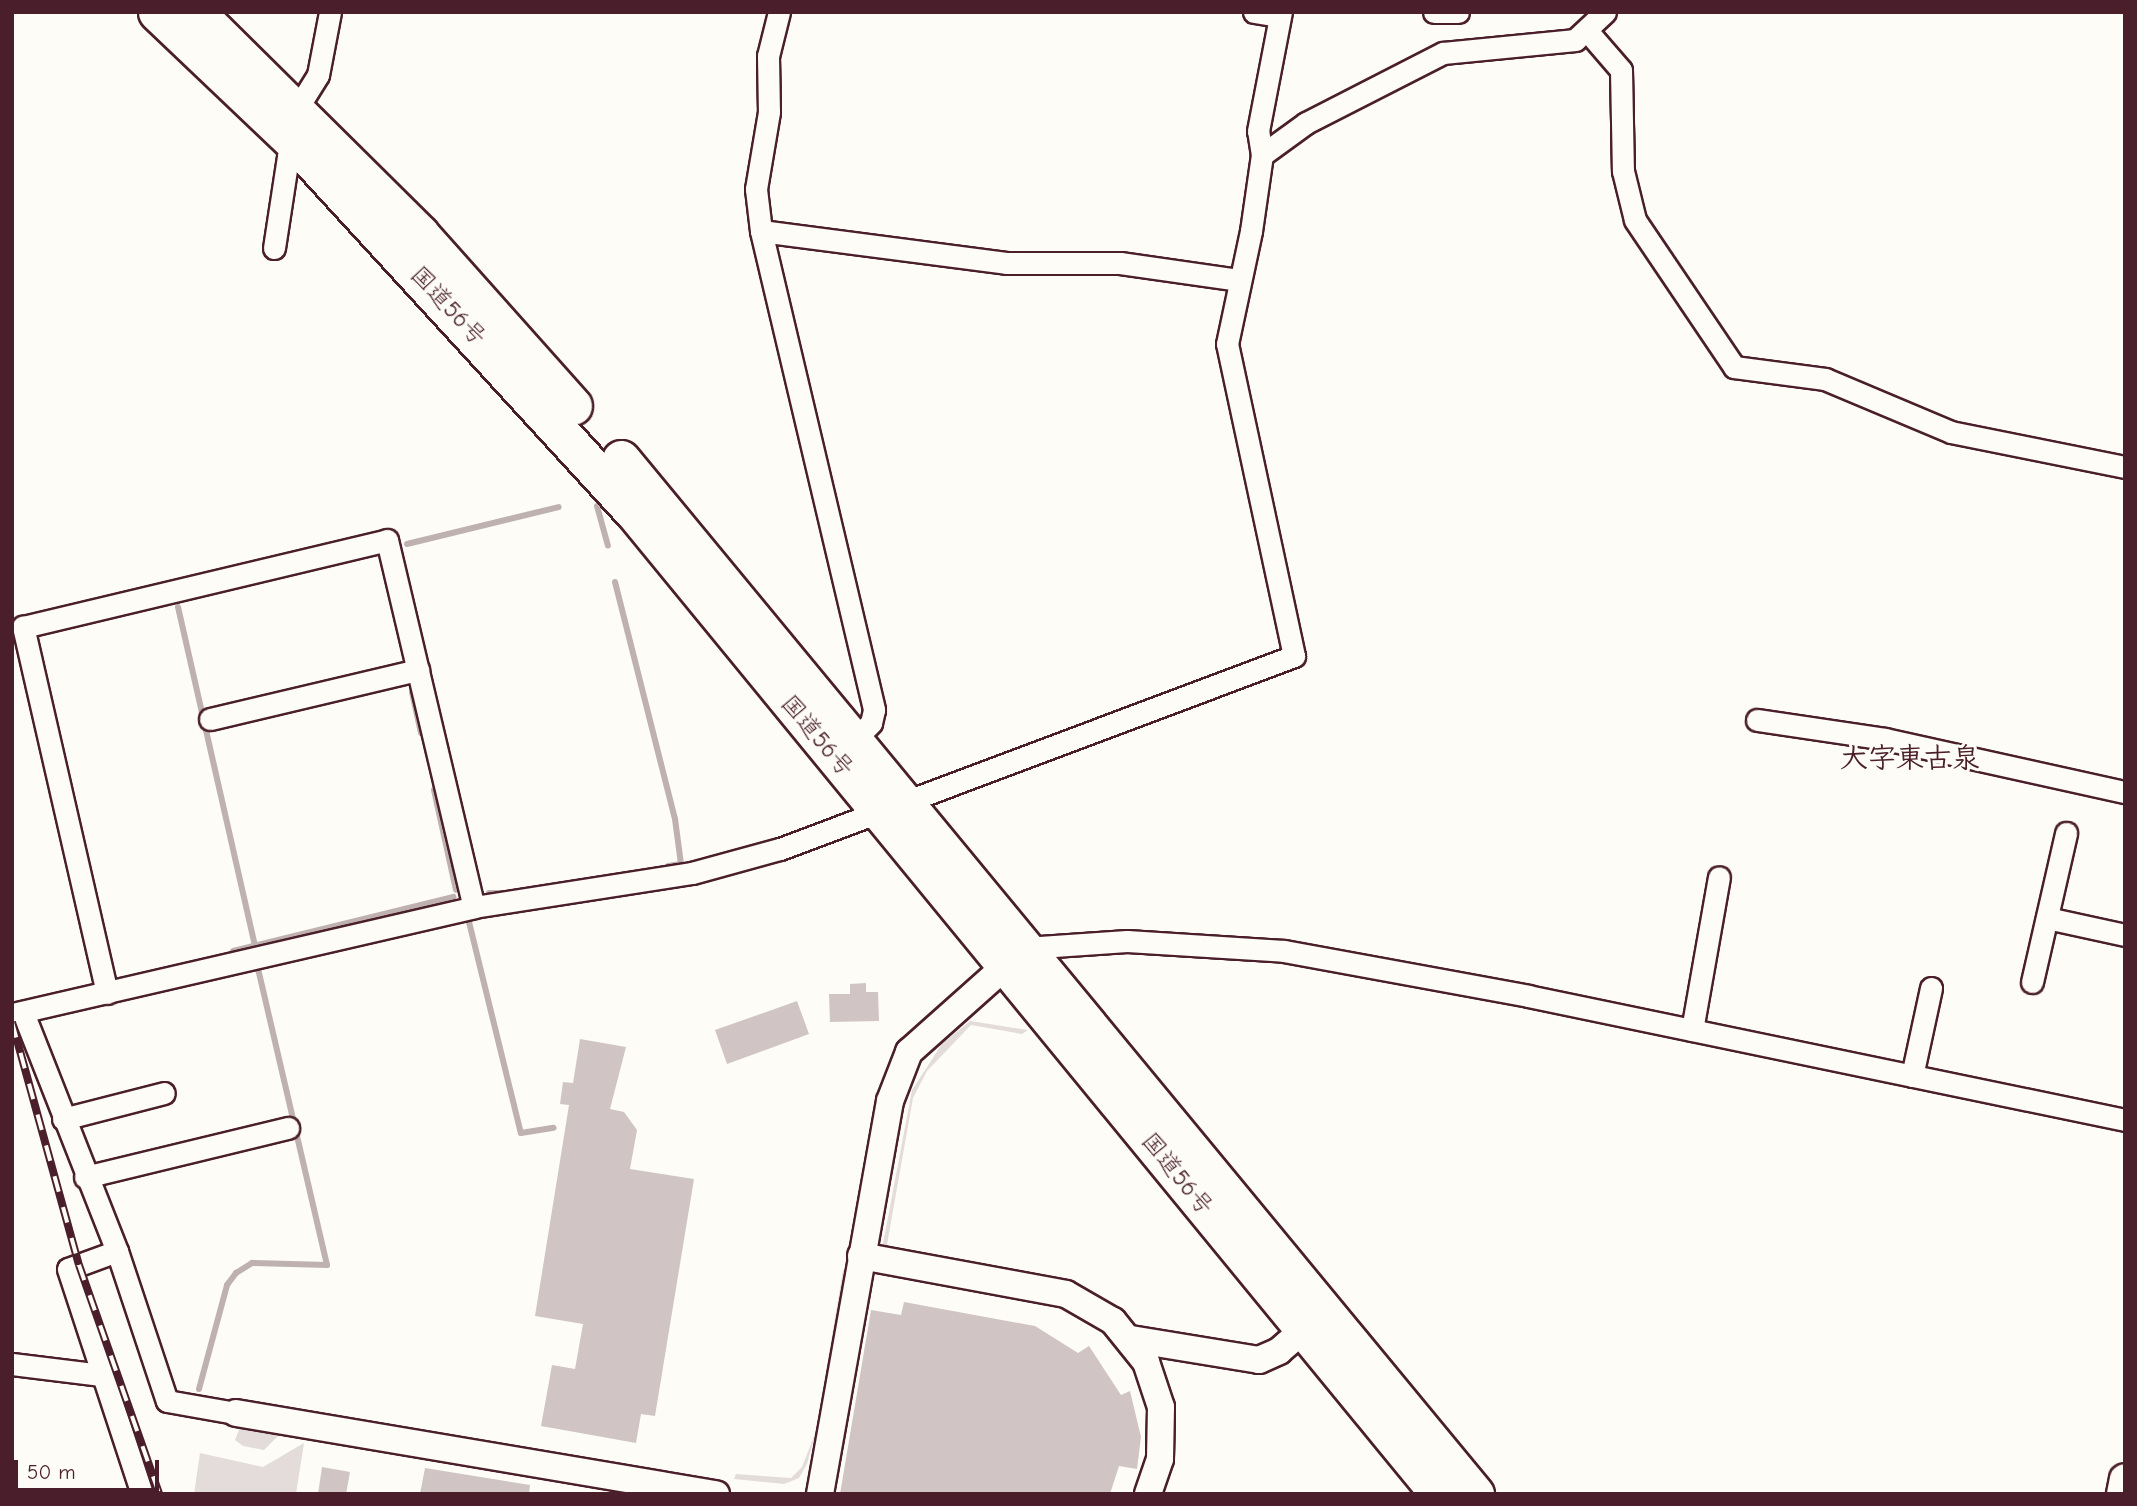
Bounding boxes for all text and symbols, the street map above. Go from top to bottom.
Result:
street label: 国道56号 [404,260,492,352]
street label: 国道56号 [774,689,860,783]
district label: 大字東古泉 [1840,741,1980,775]
street label: 国道56号 [1135,1127,1219,1221]
scale bar [18,1446,163,1490]
text: 50 m [27,1460,76,1484]

